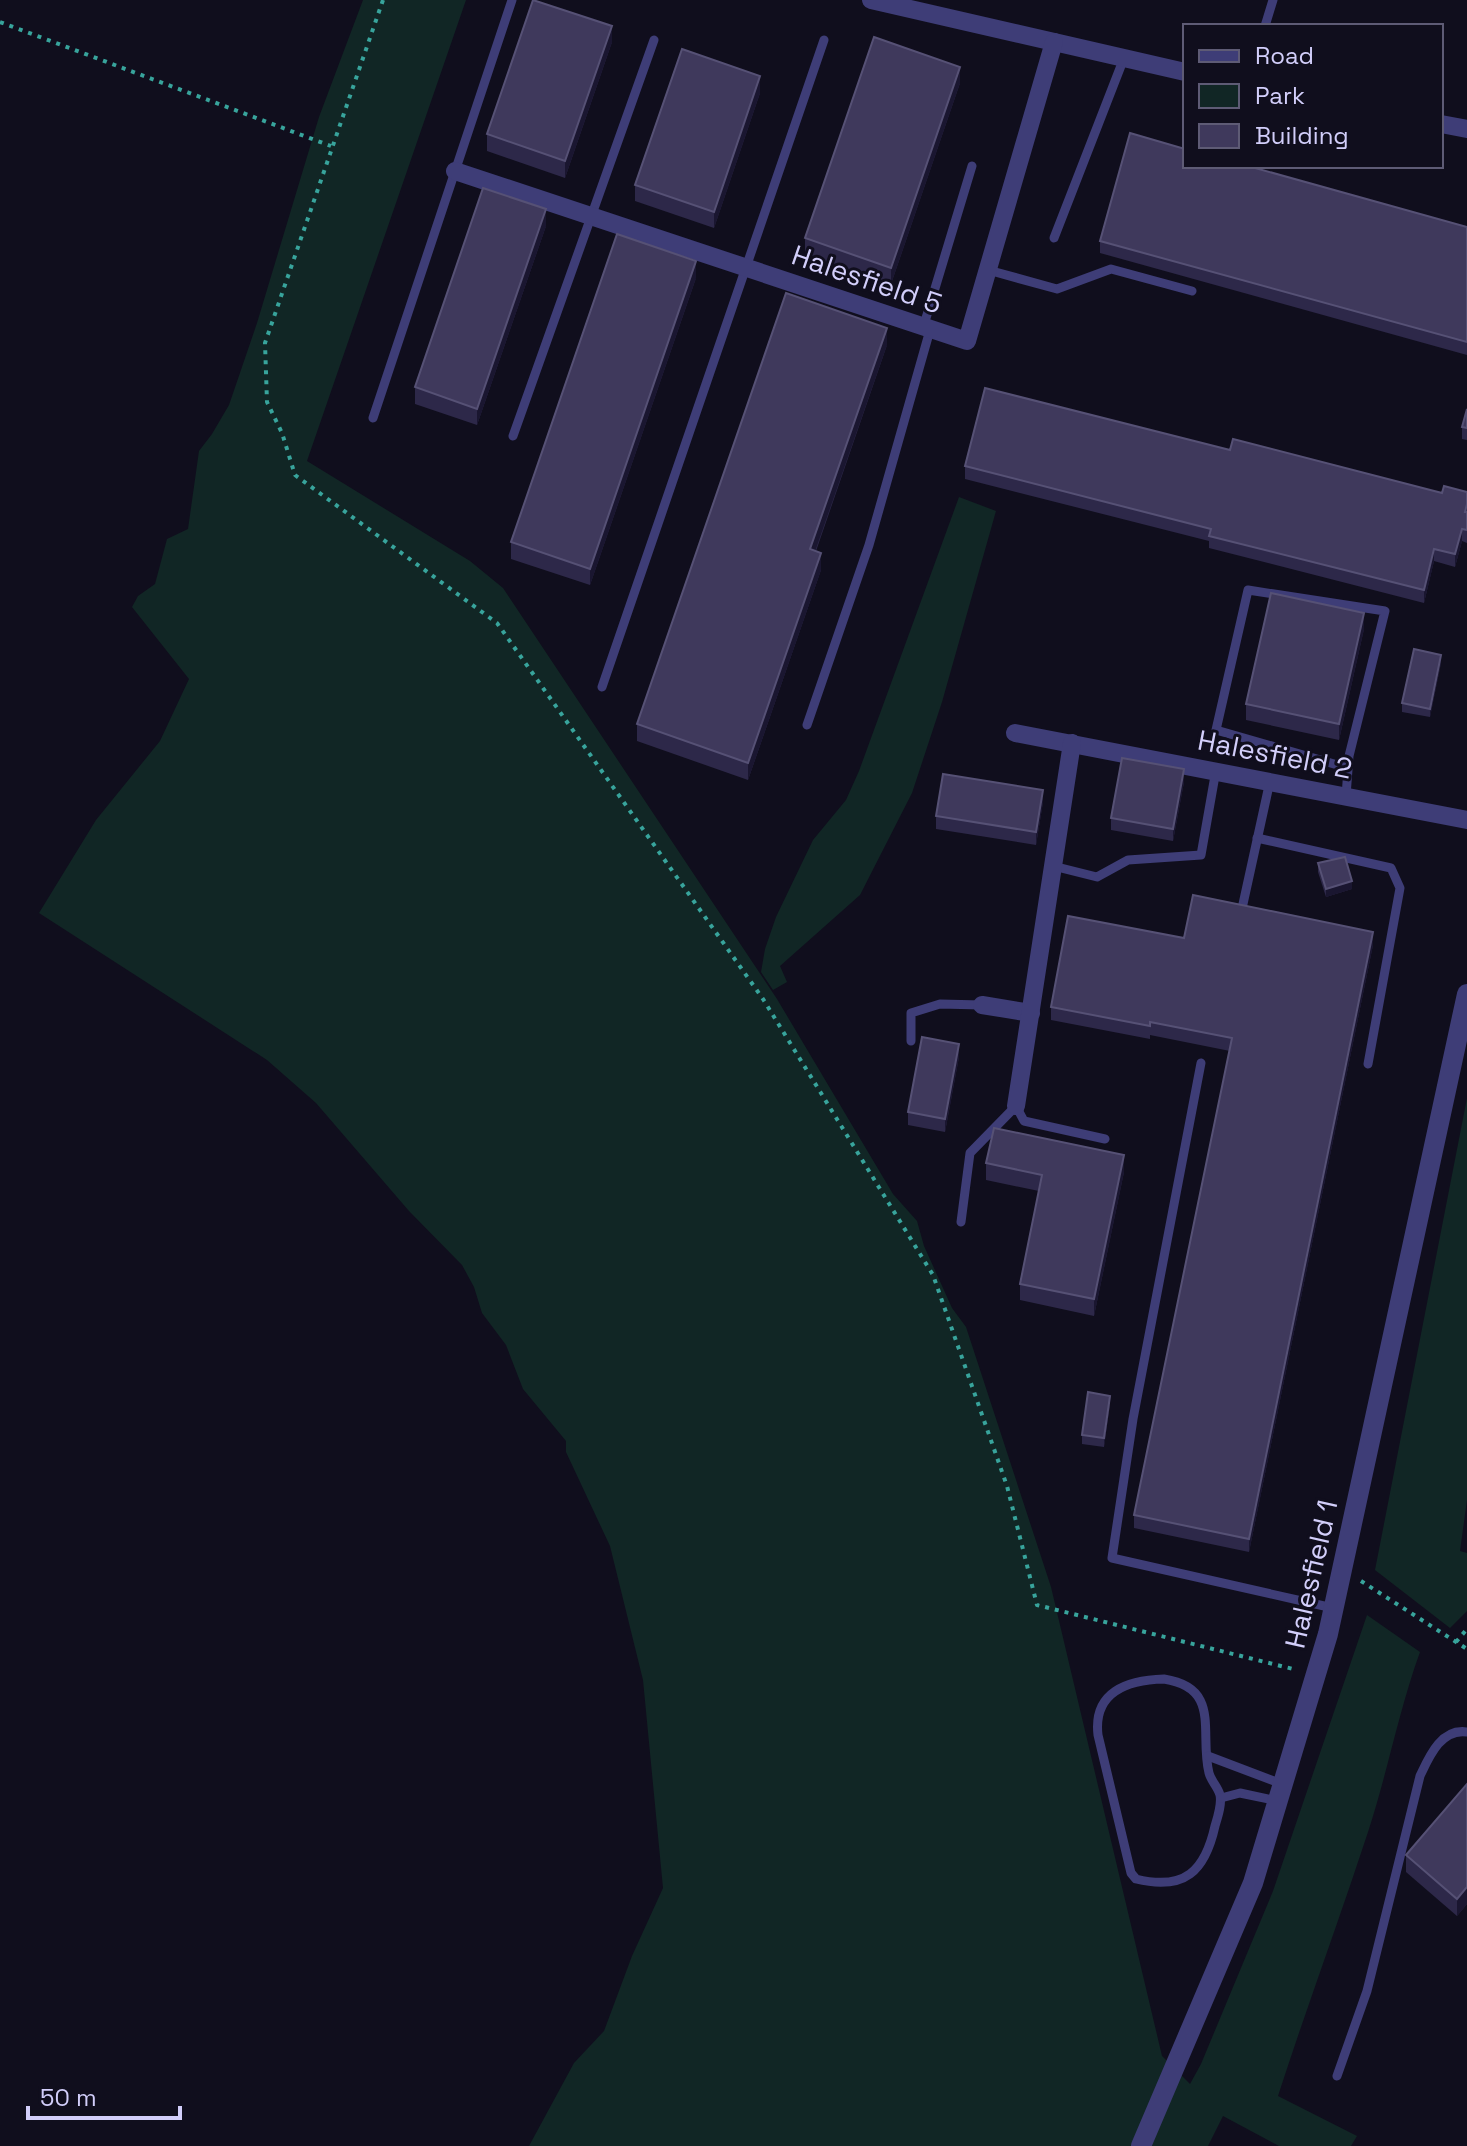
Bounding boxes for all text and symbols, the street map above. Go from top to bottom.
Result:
legend [1183,24,1443,168]
text: Road [1255,40,1314,71]
text: Park [1255,80,1305,111]
text: Building [1255,120,1349,151]
street label: Halesfield 5 [787,237,947,321]
street label: Halesfield 2 [1195,721,1355,787]
street label: Halesfield 1 [1276,1496,1346,1652]
scale bar [28,2070,180,2120]
text: 50 m [40,2082,97,2113]

